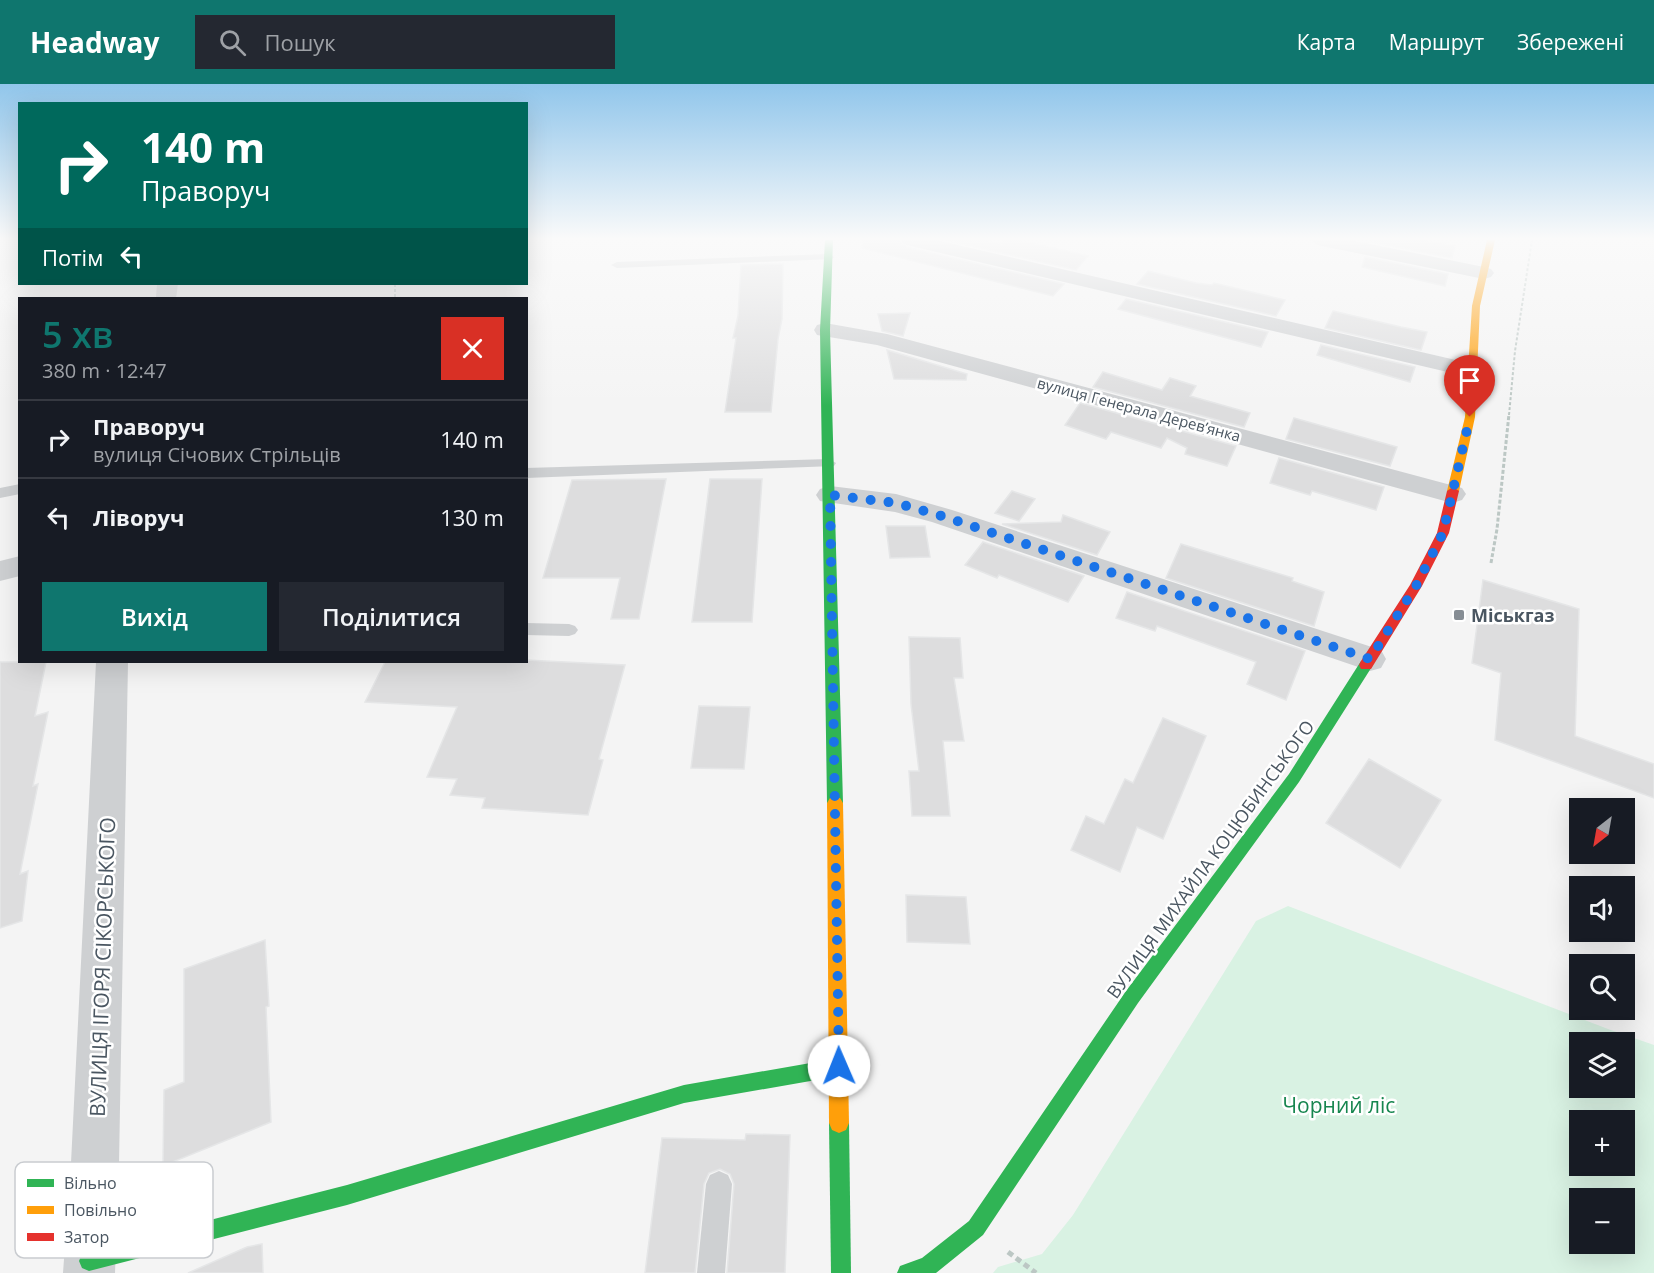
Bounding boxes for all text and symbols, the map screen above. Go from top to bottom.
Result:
search box [195,15,615,69]
text: Headway [30,23,159,61]
icon: search [216,26,249,59]
text: Пошук [264,27,336,57]
text: Карта [1297,28,1356,56]
text: Маршрут [1389,28,1484,56]
text: Збережені [1517,28,1624,56]
text: 140 m [141,118,265,175]
icon: right [42,126,120,204]
text: Праворуч [141,172,270,209]
icon: left [115,240,148,273]
text: Потім [42,242,103,272]
text: 5 хв [42,310,113,359]
button: close [441,317,504,380]
pin [1444,355,1495,417]
text: 380 m · 12:47 [42,357,167,384]
icon: arrive [1453,364,1486,397]
street label: вулиця Генерала Деревʼянка [1035,372,1243,446]
text: Праворуч [93,411,205,441]
icon: right [42,423,75,456]
text: 140 m [440,424,504,454]
text: вулиця Січових Стрільців [93,441,341,468]
icon: left [42,501,75,534]
text: Ліворуч [93,502,184,532]
text: 130 m [440,502,504,532]
button: Вихід [42,582,267,651]
button: Поділитися [279,582,504,651]
place label: Міськгаз [1471,603,1554,627]
marker: Міськгаз [1452,608,1466,622]
street label: ВУЛИЦЯ МИХАЙЛА КОЦЮБИНСЬКОГО [1101,715,1319,1003]
north arrow [1569,798,1635,864]
map controls [1569,798,1635,1254]
street label: ВУЛИЦЯ ІГОРЯ СІКОРСЬКОГО [83,817,121,1117]
button: sound [1569,876,1635,942]
button: search [1569,954,1635,1020]
button: layers [1569,1032,1635,1098]
position arrow [807,1034,871,1098]
park label: Чорний ліс [1283,1091,1395,1119]
button: + [1569,1110,1635,1176]
legend [15,1162,213,1258]
text: Вільно [64,1172,117,1194]
button: − [1569,1188,1635,1254]
text: Повільно [64,1199,137,1221]
text: Затор [64,1226,109,1248]

